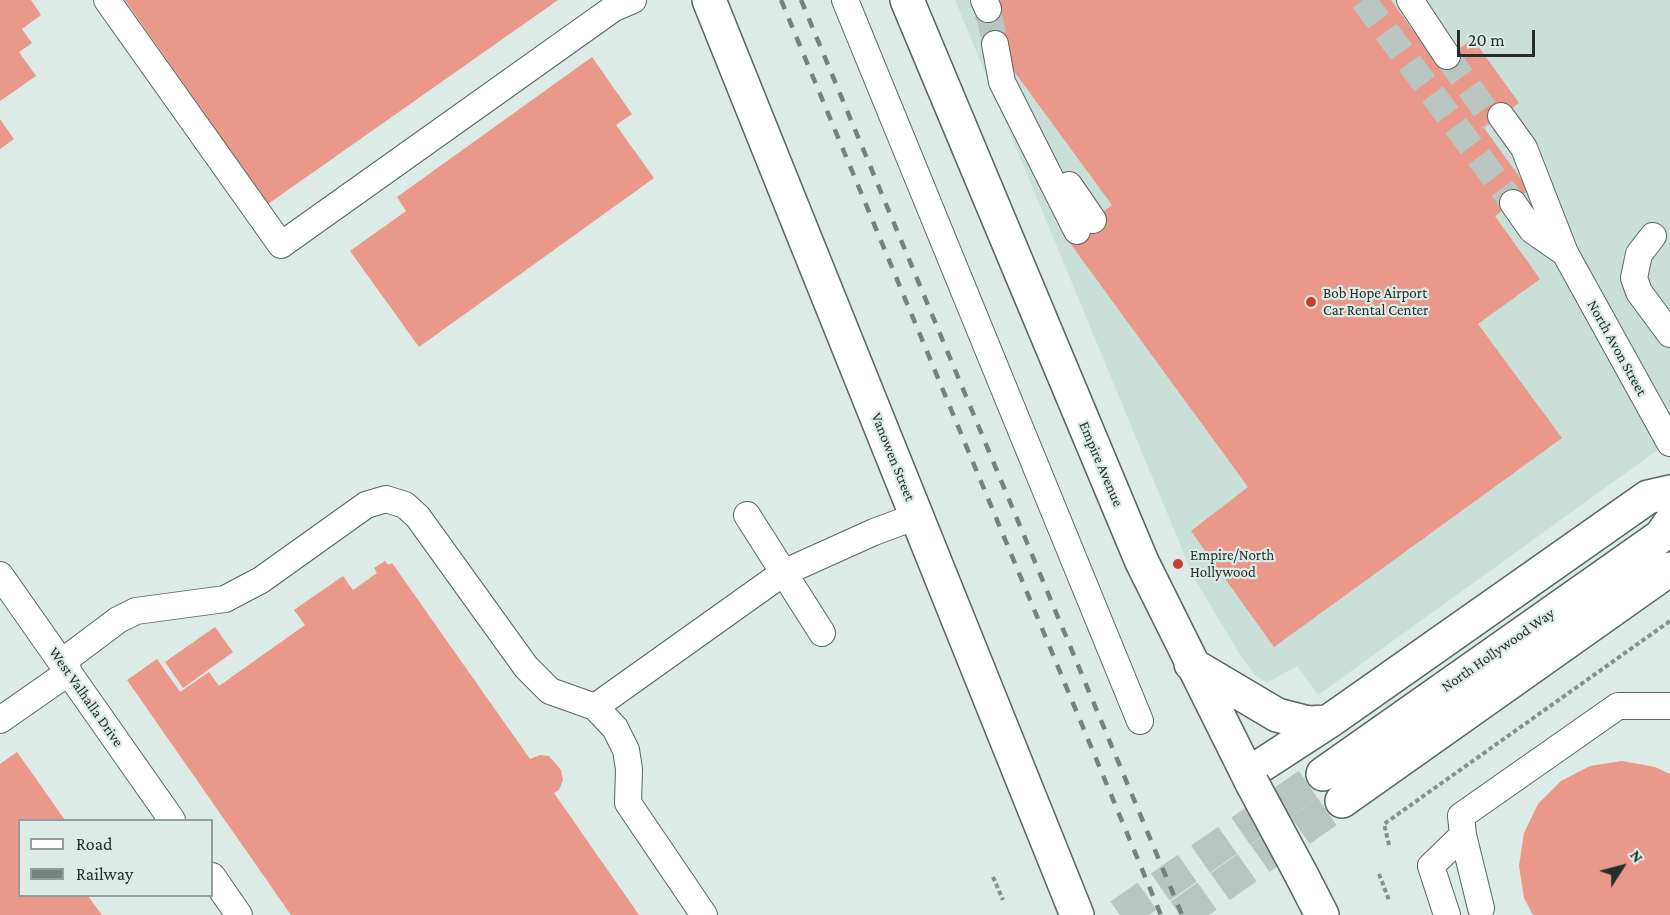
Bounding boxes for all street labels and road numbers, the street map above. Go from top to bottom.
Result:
street label: North Avon Street [1583,297,1651,399]
street label: Vanowen Street [867,410,919,504]
street label: Empire Avenue [1075,419,1127,509]
street label: North Hollywood Way [1438,604,1558,696]
street label: West Valhalla Drive [45,644,127,750]

